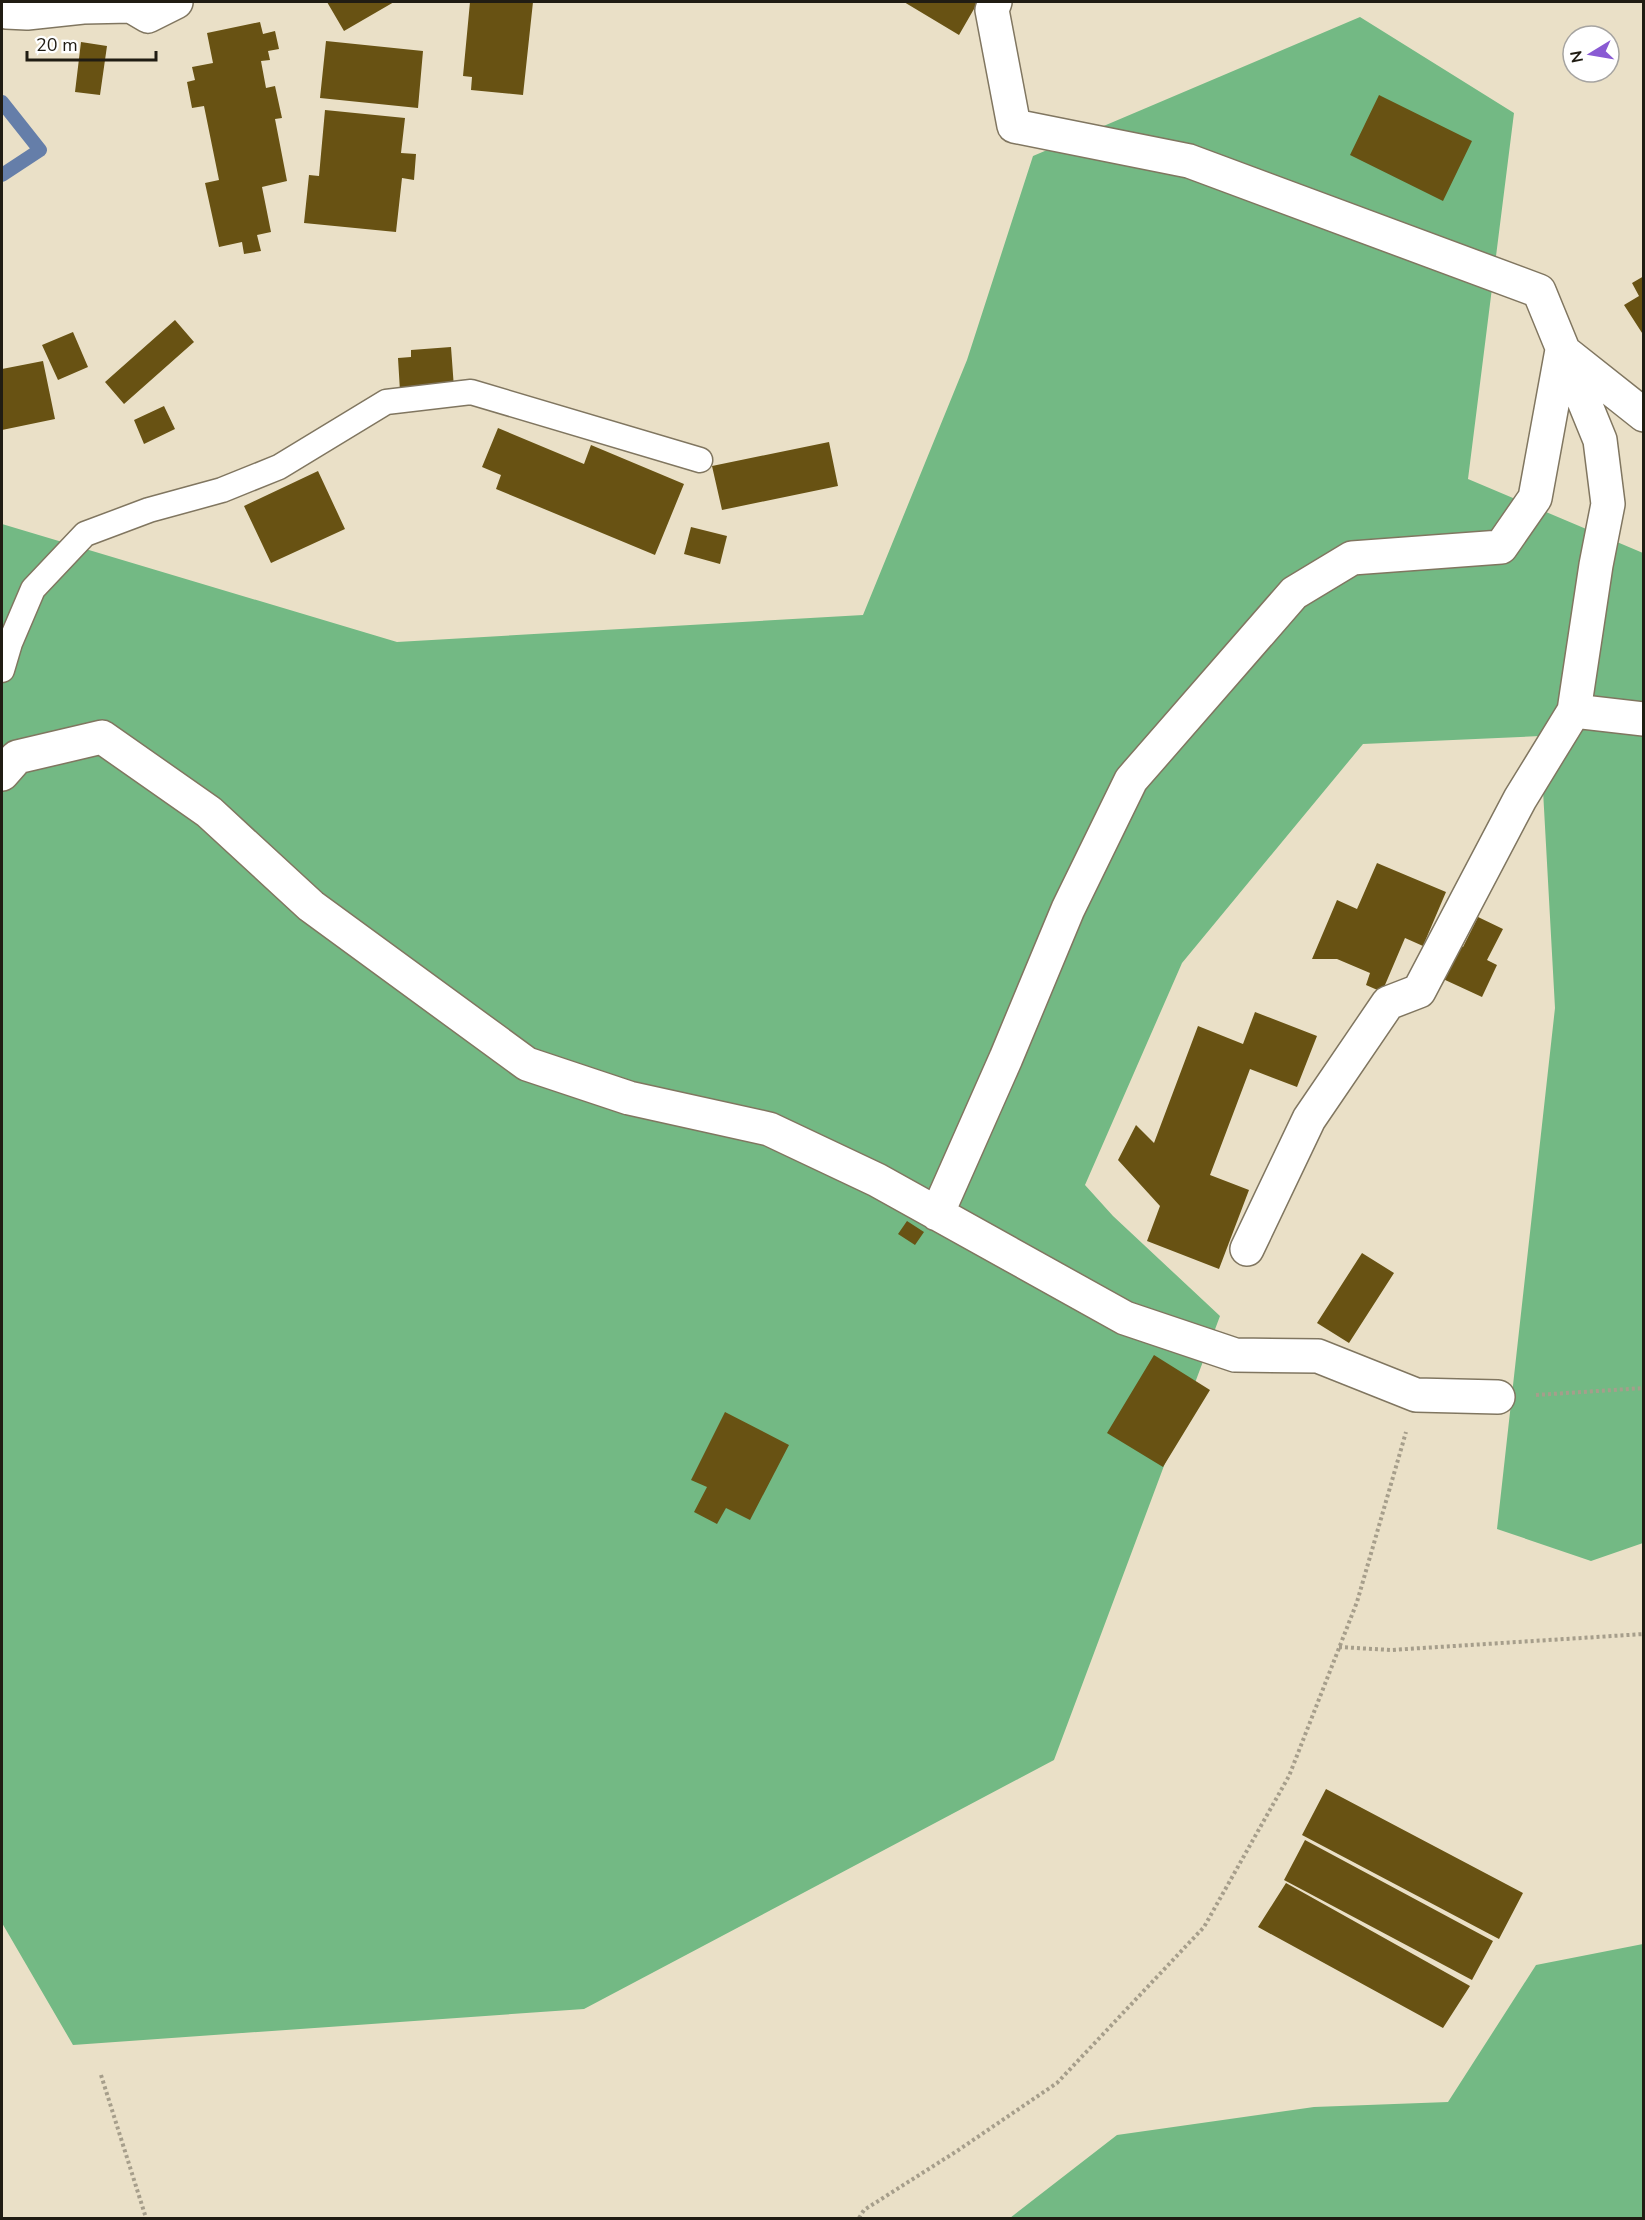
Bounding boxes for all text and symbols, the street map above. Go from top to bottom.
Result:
scale bar [27,24,156,62]
north arrow [1561,24,1621,84]
text: 20 m [36,33,78,57]
text: N [1565,49,1589,65]

